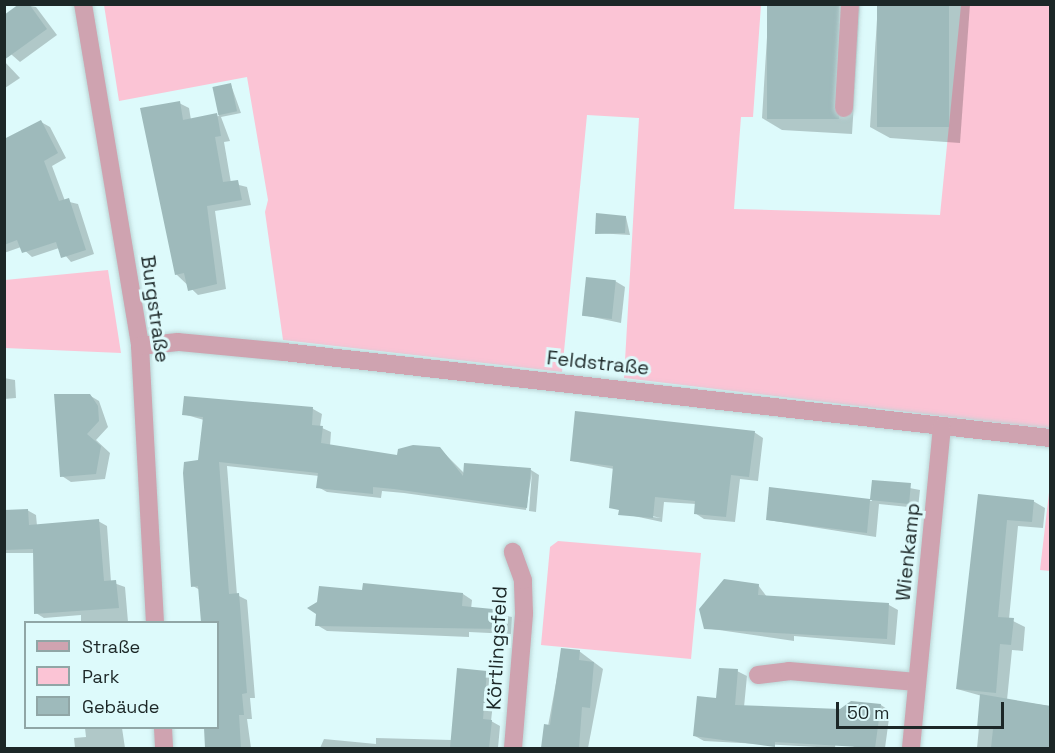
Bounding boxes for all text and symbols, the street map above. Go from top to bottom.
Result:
street label: Burgstraße [136,254,174,364]
street label: Feldstraße [546,346,650,380]
street label: Wienkamp [891,502,925,602]
street label: Körtlingsfeld [482,585,512,711]
legend [24,621,219,729]
text: Straße [82,635,140,658]
text: Park [82,665,119,688]
scale bar [839,690,1007,728]
text: Gebäude [82,695,160,718]
text: 50 m [847,701,889,724]

